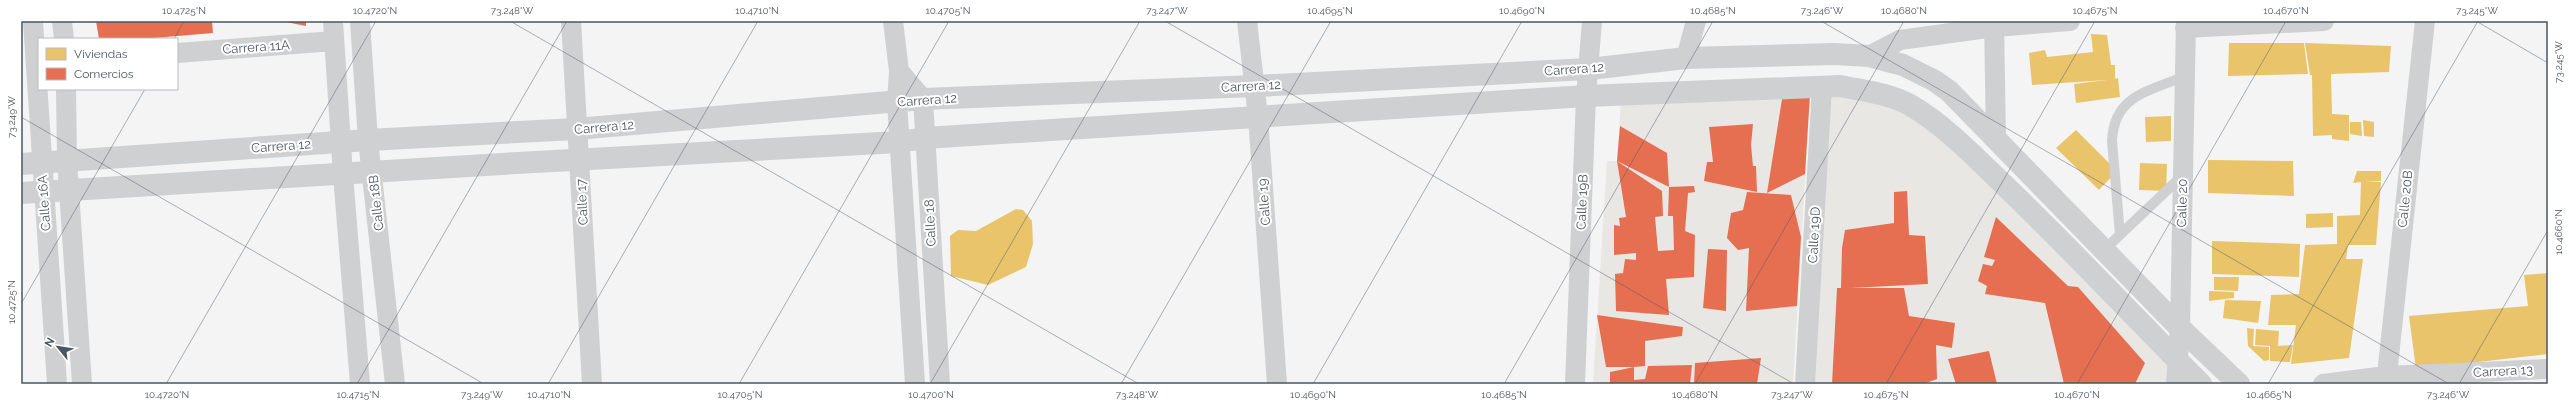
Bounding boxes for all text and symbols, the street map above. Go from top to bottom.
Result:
text: 10.4725°N [162,5,206,16]
text: 10.4720°N [353,5,397,16]
text: 73.248°W [491,5,534,16]
text: 10.4710°N [735,5,779,16]
text: 10.4705°N [926,5,970,16]
text: 73.247°W [1146,5,1188,16]
text: 10.4695°N [1307,5,1353,16]
text: 10.4690°N [1499,5,1545,16]
text: 10.4685°N [1690,5,1736,16]
text: 73.246°W [1801,5,1844,16]
text: 10.4680°N [1881,5,1927,16]
text: 10.4675°N [2073,5,2117,16]
text: 10.4670°N [2263,5,2309,16]
text: 73.245°W [2456,5,2498,16]
street label: Carrera 11A [222,37,290,57]
legend [38,38,178,90]
text: 73.245°W [2553,41,2564,83]
text: Viviendas [74,47,128,61]
street label: Carrera 12 [1544,59,1605,79]
text: Comercios [74,67,134,81]
street label: Carrera 12 [1221,77,1281,95]
street label: Carrera 12 [897,90,958,110]
text: 73.249°W [6,96,17,138]
street label: Carrera 12 [574,117,635,137]
street label: Carrera 12 [251,136,312,156]
street label: Calle 20B [2395,169,2415,228]
street label: Calle 19B [1574,173,1590,230]
street label: Calle 16A [35,174,53,231]
street label: Calle 18B [366,174,386,232]
street label: Calle 17 [573,178,591,226]
street label: Calle 19 [1255,178,1273,226]
street label: Calle 20 [2174,178,2190,228]
street label: Calle 18 [921,199,939,247]
street label: Calle 19D [1805,206,1823,264]
text: 10.4660°N [2553,209,2564,255]
text: 10.4725°N [6,280,17,324]
north arrow [38,327,78,367]
text: N [42,335,58,349]
street label: Carrera 13 [2473,362,2533,380]
text: 10.4720°N [145,389,189,400]
text: 10.4715°N [336,389,380,400]
text: 73.249°W [461,389,503,400]
text: 10.4710°N [527,389,571,400]
text: 10.4705°N [718,389,762,400]
text: 10.4700°N [908,389,954,400]
text: 73.248°W [1116,389,1159,400]
text: 10.4690°N [1290,389,1336,400]
text: 10.4685°N [1481,389,1527,400]
text: 10.4680°N [1672,389,1718,400]
text: 73.247°W [1771,389,1813,400]
text: 10.4675°N [1864,389,1908,400]
text: 10.4670°N [2054,389,2100,400]
text: 10.4665°N [2246,389,2292,400]
text: 73.246°W [2427,389,2470,400]

